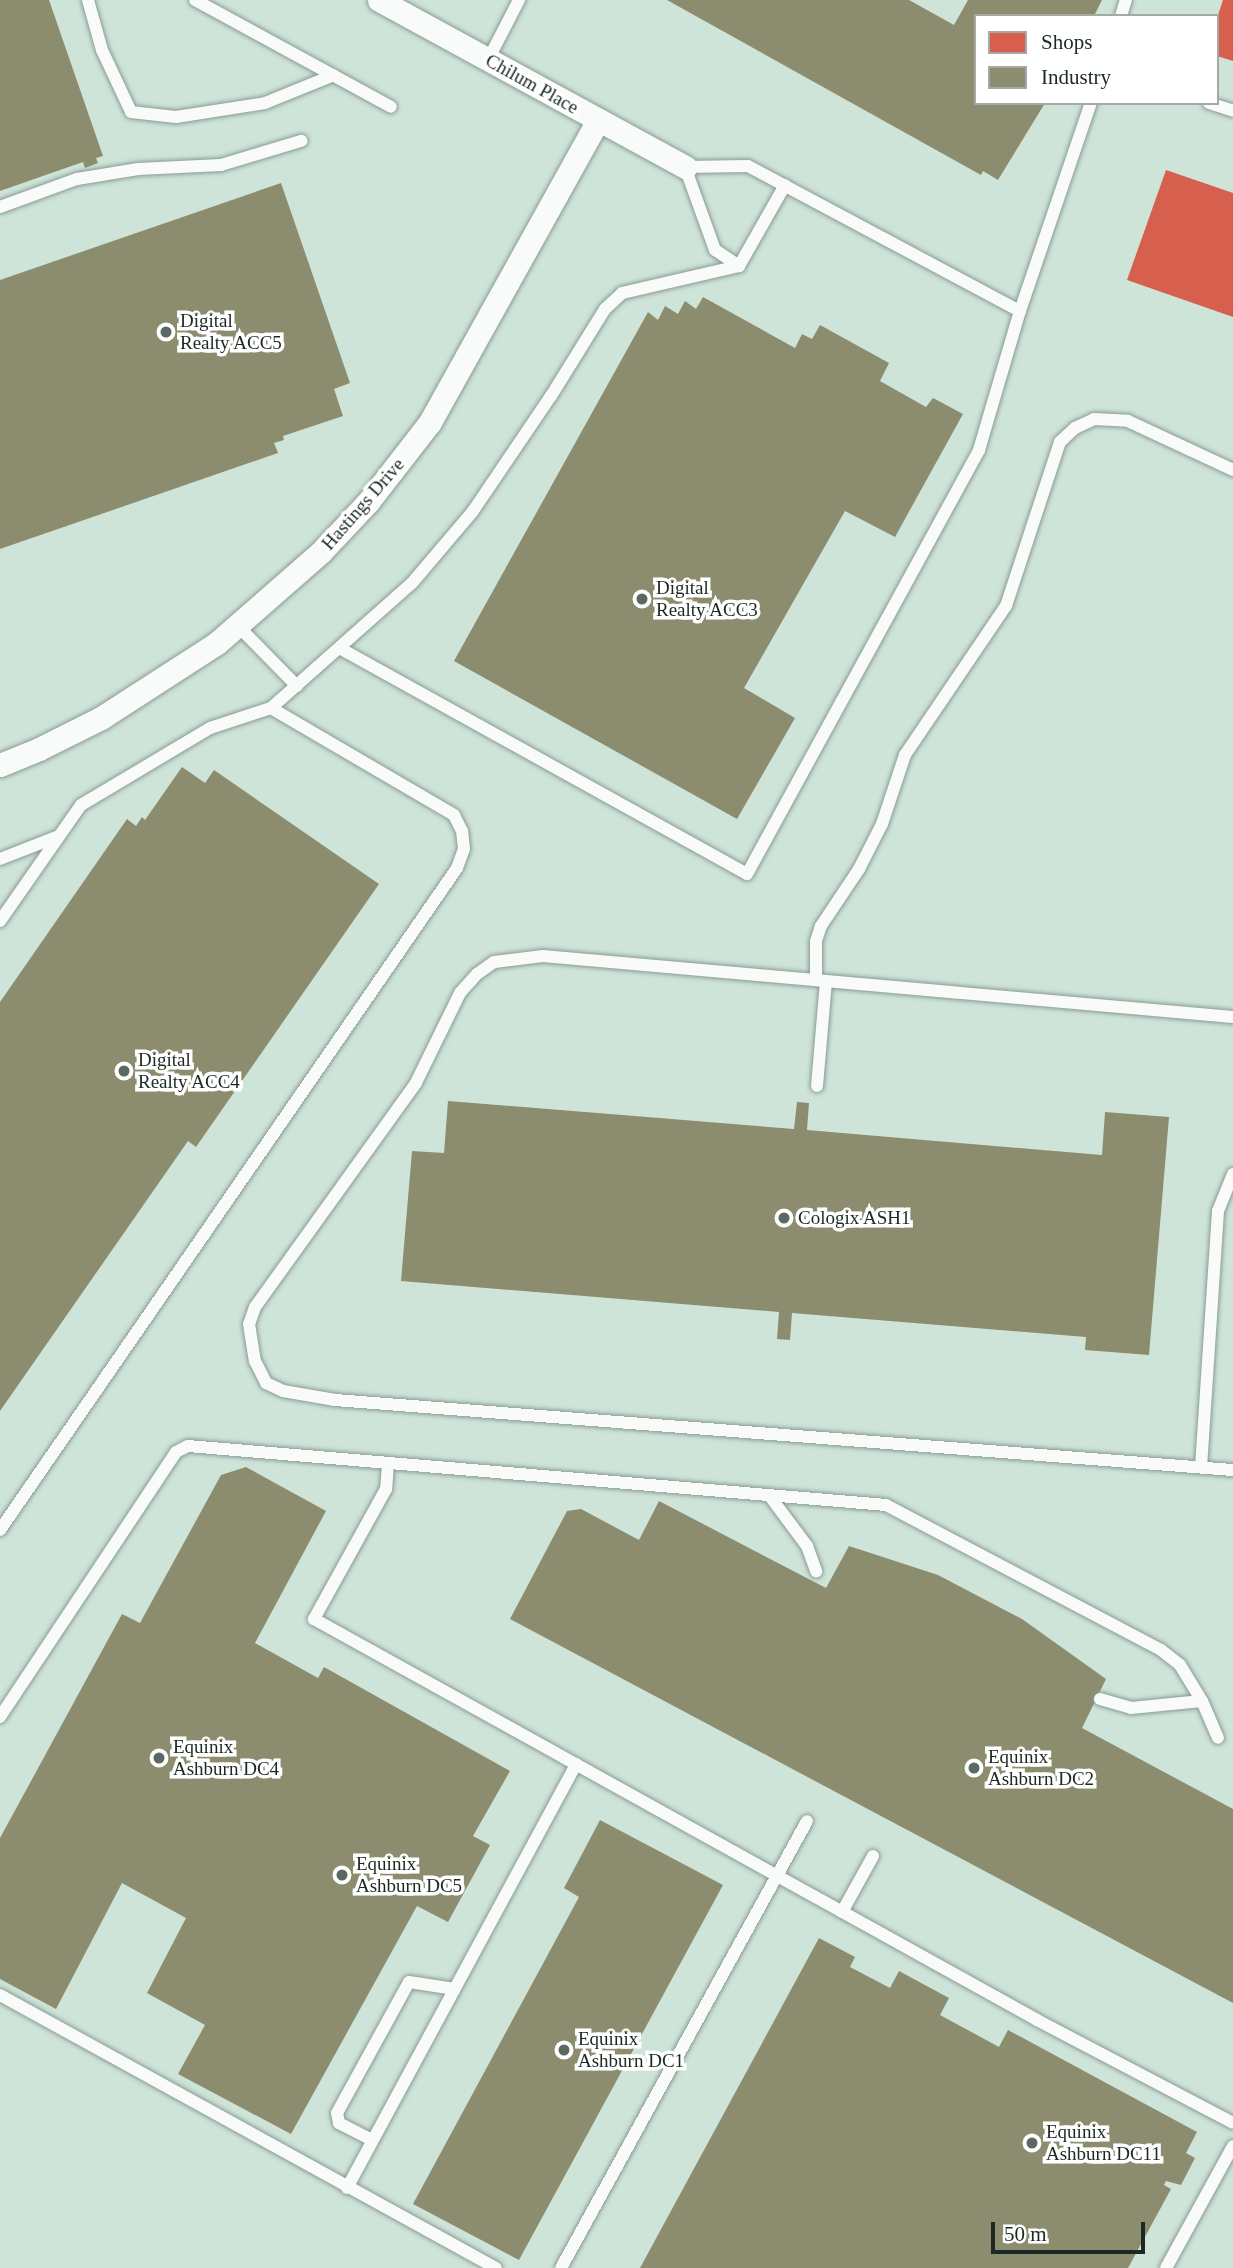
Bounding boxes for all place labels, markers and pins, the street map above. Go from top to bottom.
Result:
place label: Digital Realty ACC5 [180,310,283,354]
marker: Digital Realty ACC5 [158,324,174,340]
place label: Digital Realty ACC3 [656,577,759,621]
marker: Digital Realty ACC3 [634,591,650,607]
place label: Digital Realty ACC4 [138,1049,241,1093]
marker: Digital Realty ACC4 [116,1063,132,1079]
place label: Cologix ASH1 [798,1207,911,1229]
marker: Cologix ASH1 [776,1210,792,1226]
place label: Equinix Ashburn DC4 [173,1736,279,1780]
place label: Equinix Ashburn DC2 [988,1746,1094,1790]
marker: Equinix Ashburn DC4 [151,1750,167,1766]
marker: Equinix Ashburn DC2 [966,1760,982,1776]
place label: Equinix Ashburn DC5 [356,1853,462,1897]
marker: Equinix Ashburn DC5 [334,1867,350,1883]
place label: Equinix Ashburn DC1 [578,2028,684,2072]
marker: Equinix Ashburn DC1 [556,2042,572,2058]
place label: Equinix Ashburn DC11 [1046,2121,1161,2165]
marker: Equinix Ashburn DC11 [1024,2135,1040,2151]

